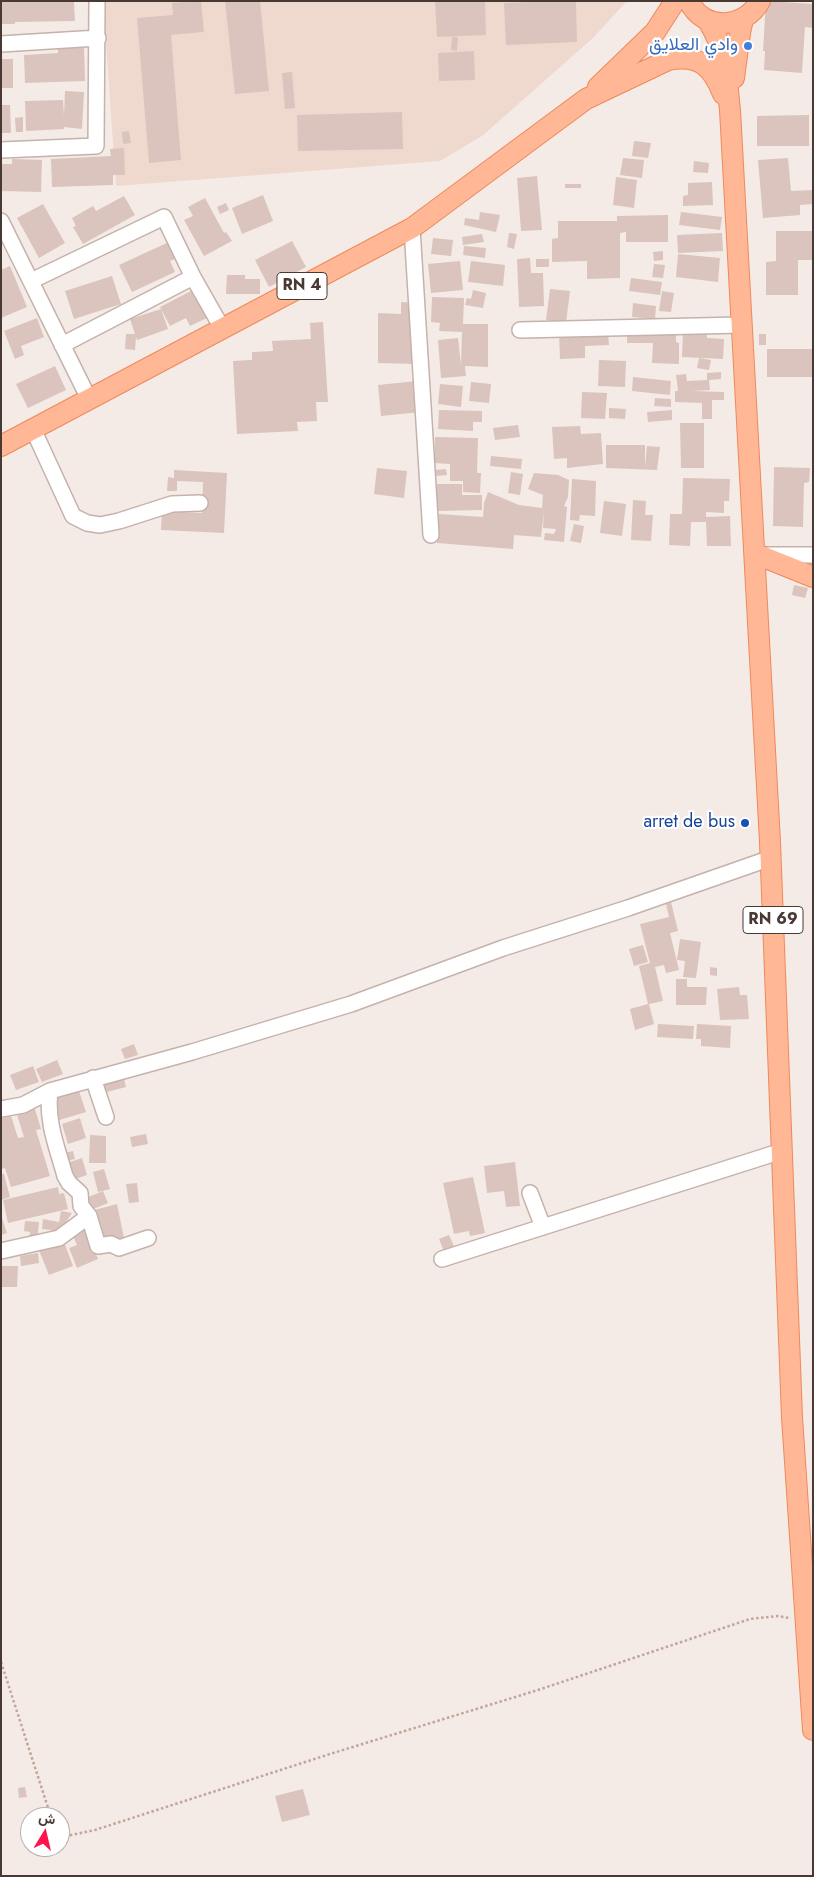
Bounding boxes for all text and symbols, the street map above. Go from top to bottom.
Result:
place label: وادي العلايق [649,35,738,57]
marker: وادي العلايق [742,40,754,52]
road number: RN 4 [277,272,327,300]
place label: arret de bus [643,812,735,834]
marker: arret de bus [739,817,751,829]
road number: RN 69 [743,906,803,934]
north arrow [20,1807,70,1857]
text: ش [37,1807,57,1829]

